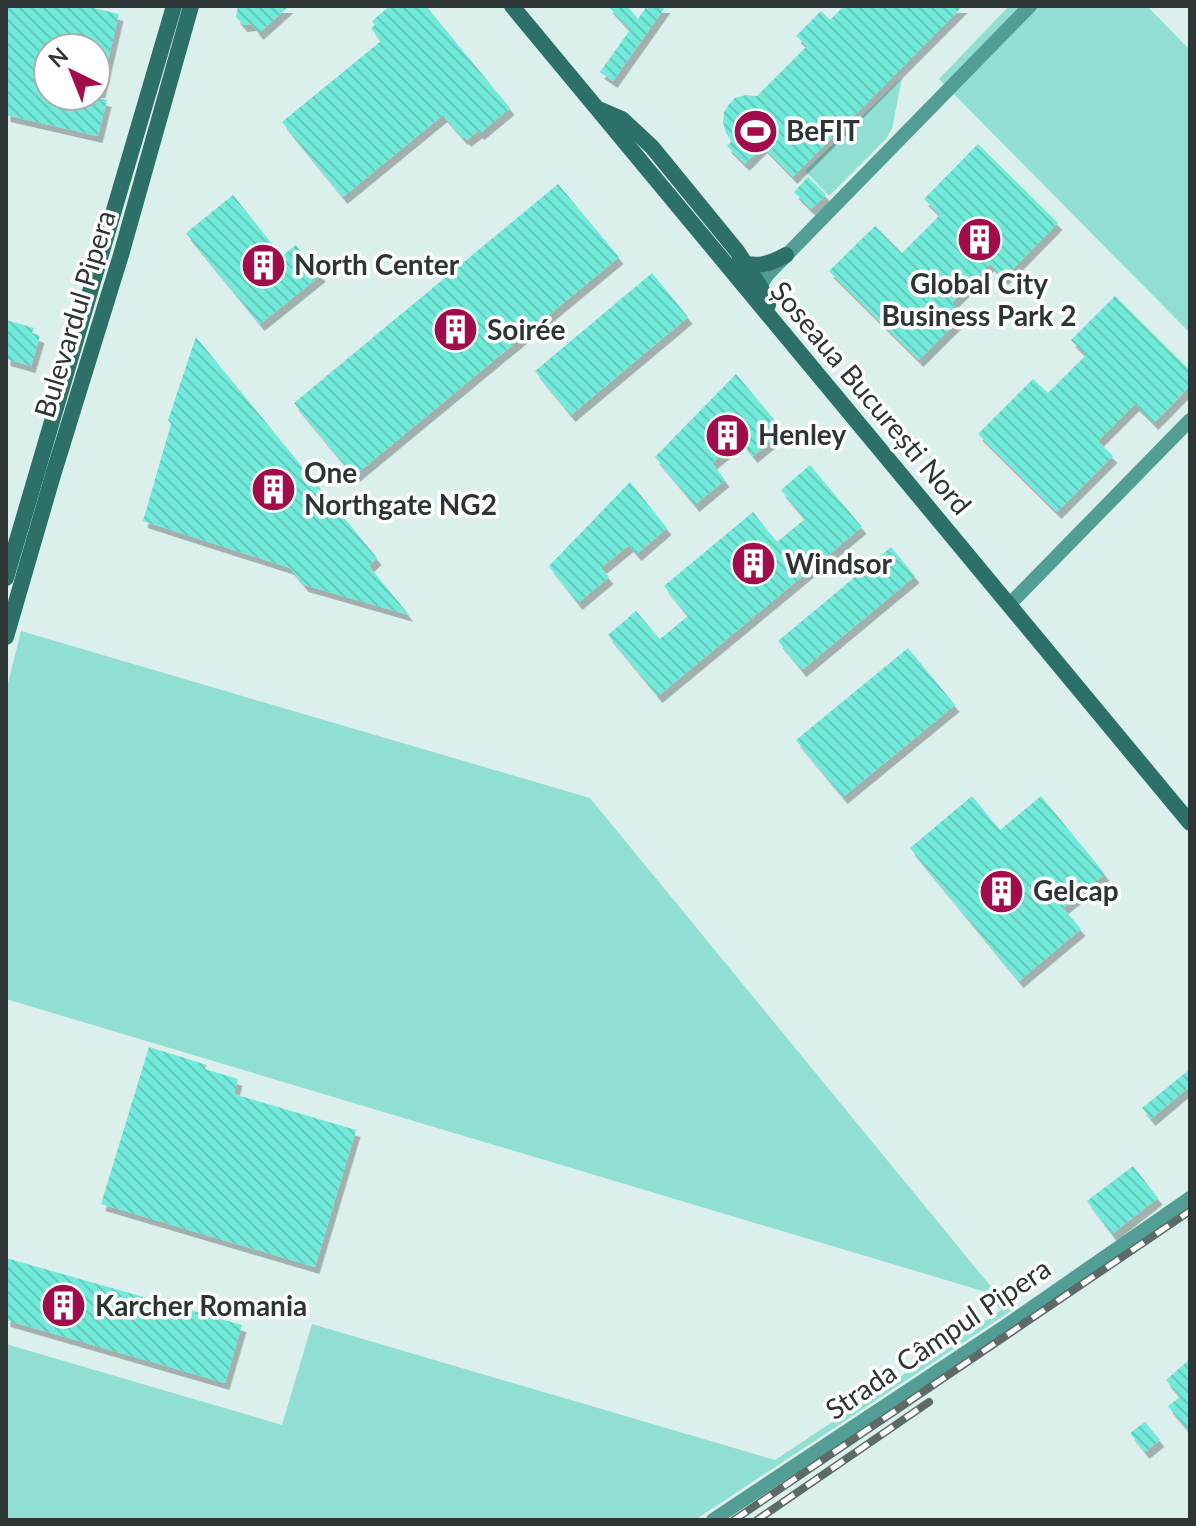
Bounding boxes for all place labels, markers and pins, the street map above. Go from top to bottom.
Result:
sports icon: BeFIT [731,107,779,155]
place label: BeFIT [786,113,860,147]
building icon: Global City Business Park 2 [955,216,1003,264]
building icon: North Center [239,241,287,289]
place label: North Center [294,247,460,281]
place label: Global City Business Park 2 [881,266,1077,332]
building icon: Soirée [432,306,480,354]
place label: Soirée [487,312,566,346]
building icon: Henley [703,411,751,459]
place label: Henley [758,417,846,451]
place label: One Northgate NG2 [304,455,497,521]
building icon: One Northgate NG2 [249,465,297,513]
building icon: Windsor [730,540,778,588]
place label: Windsor [785,546,892,580]
building icon: Gelcap [978,867,1026,915]
place label: Gelcap [1033,873,1119,907]
building icon: Karcher Romania [40,1282,88,1330]
place label: Karcher Romania [95,1288,307,1322]

